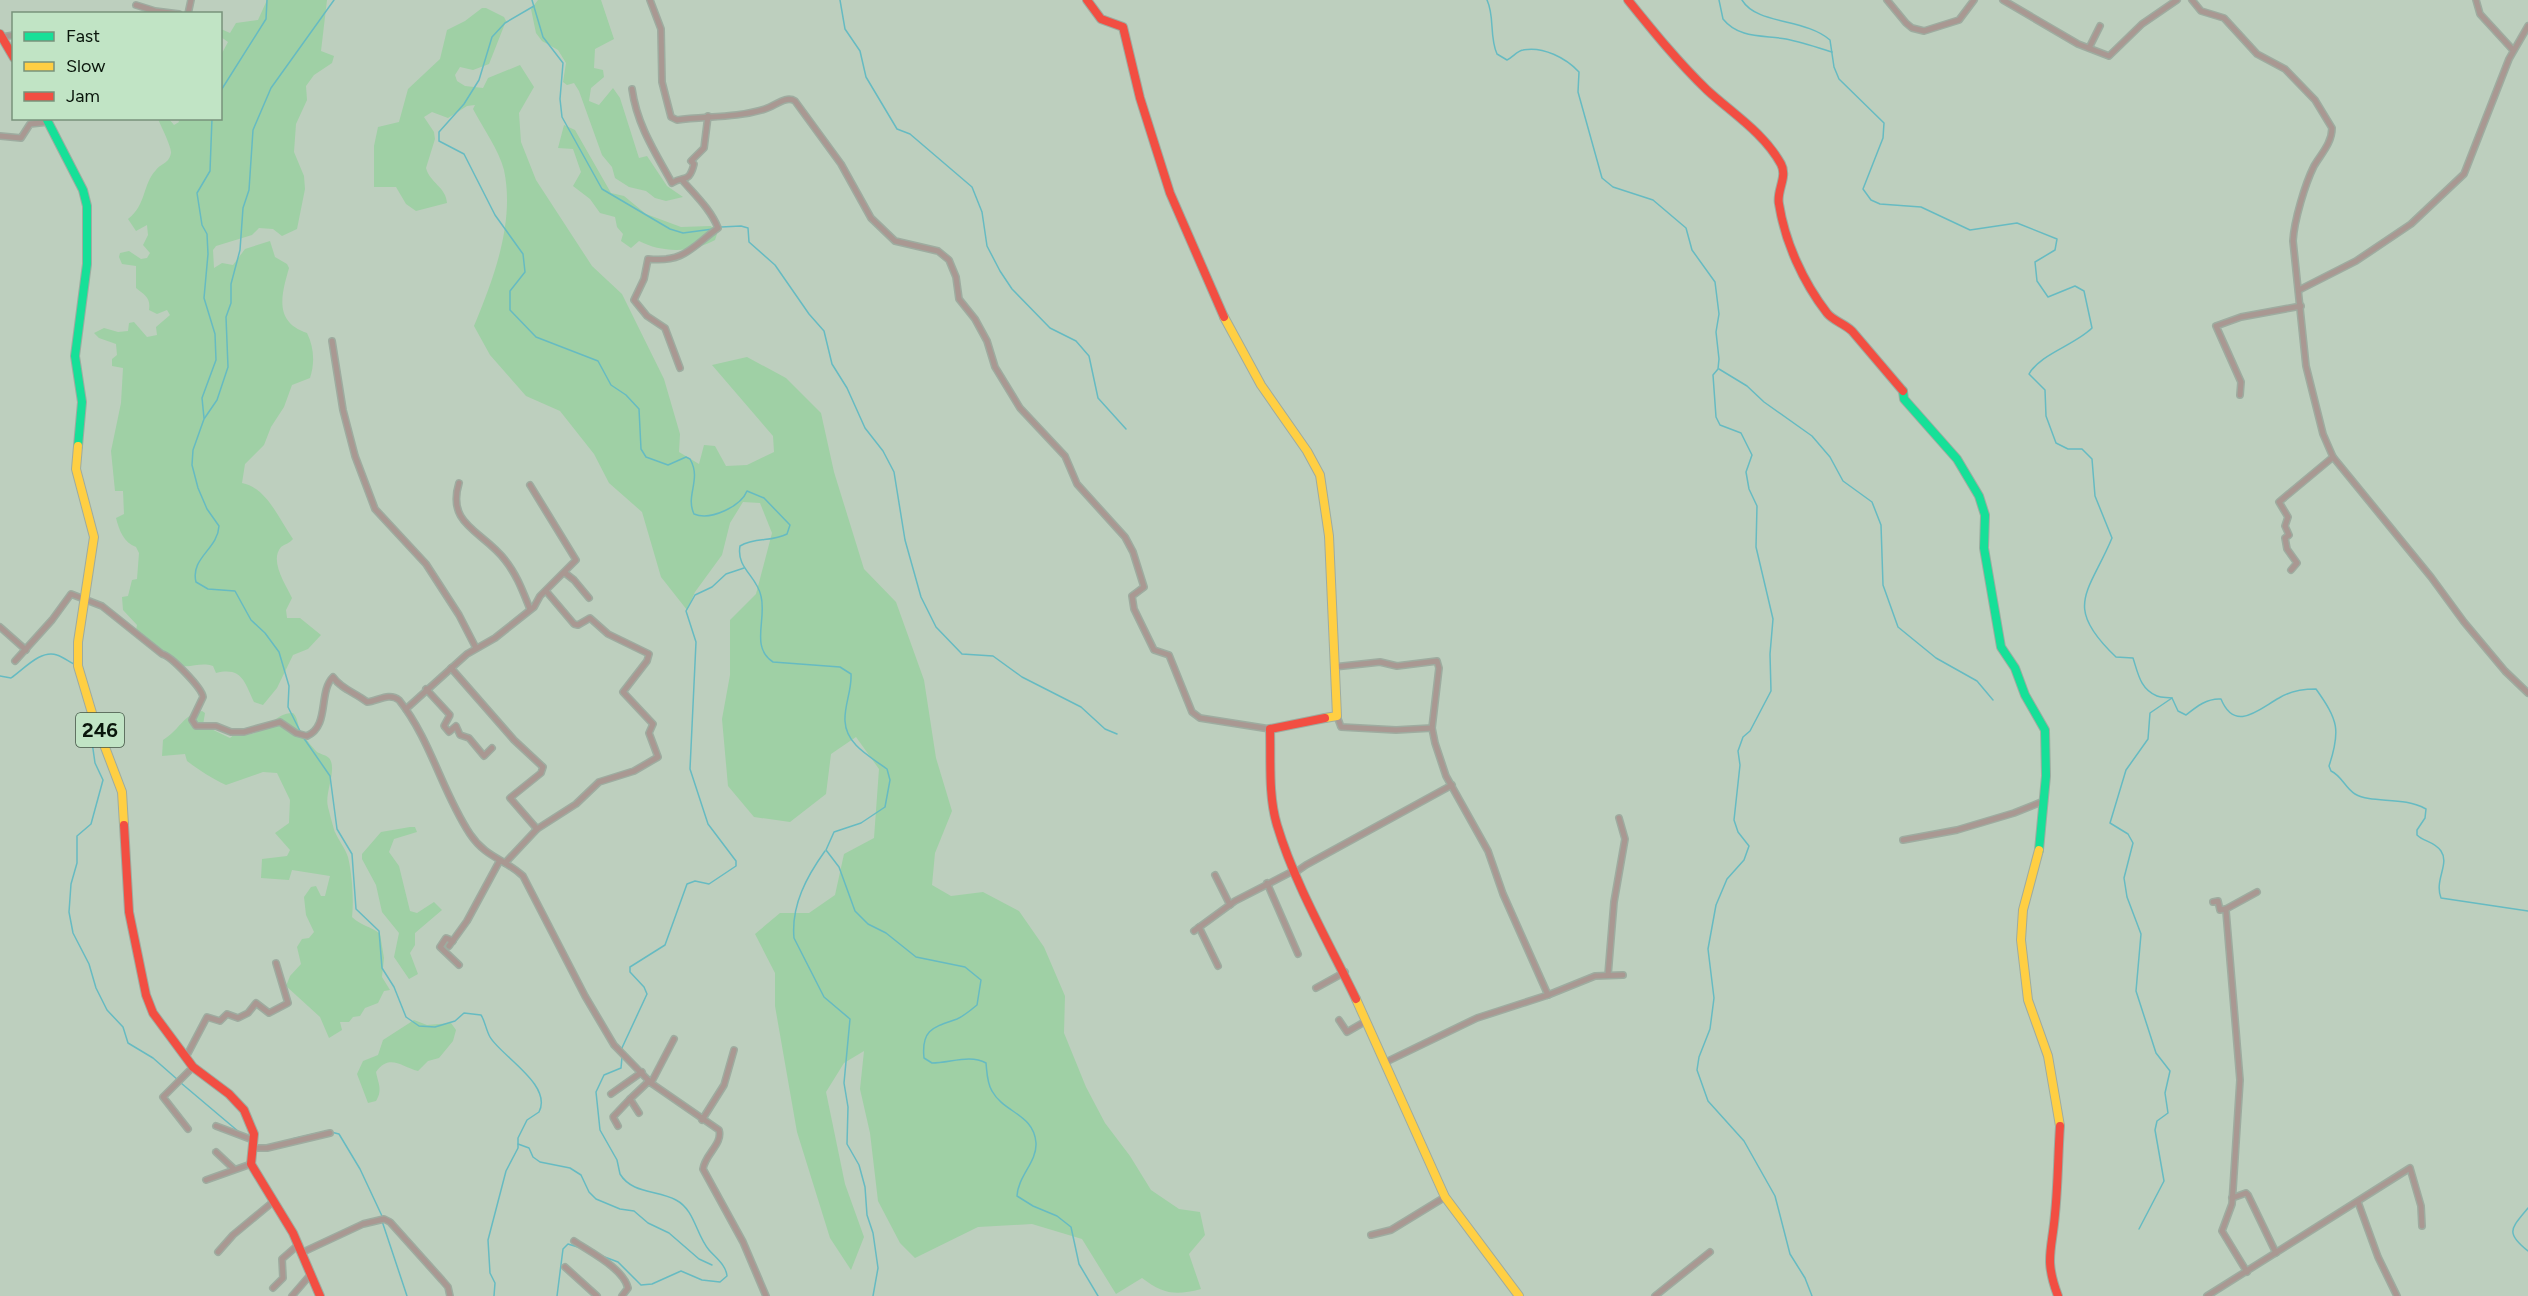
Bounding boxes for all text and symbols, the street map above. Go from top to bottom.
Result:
legend [12,12,222,120]
text: Fast [66,25,100,47]
text: Slow [66,55,105,77]
text: Jam [66,85,100,107]
road number: 246 [76,713,124,747]

